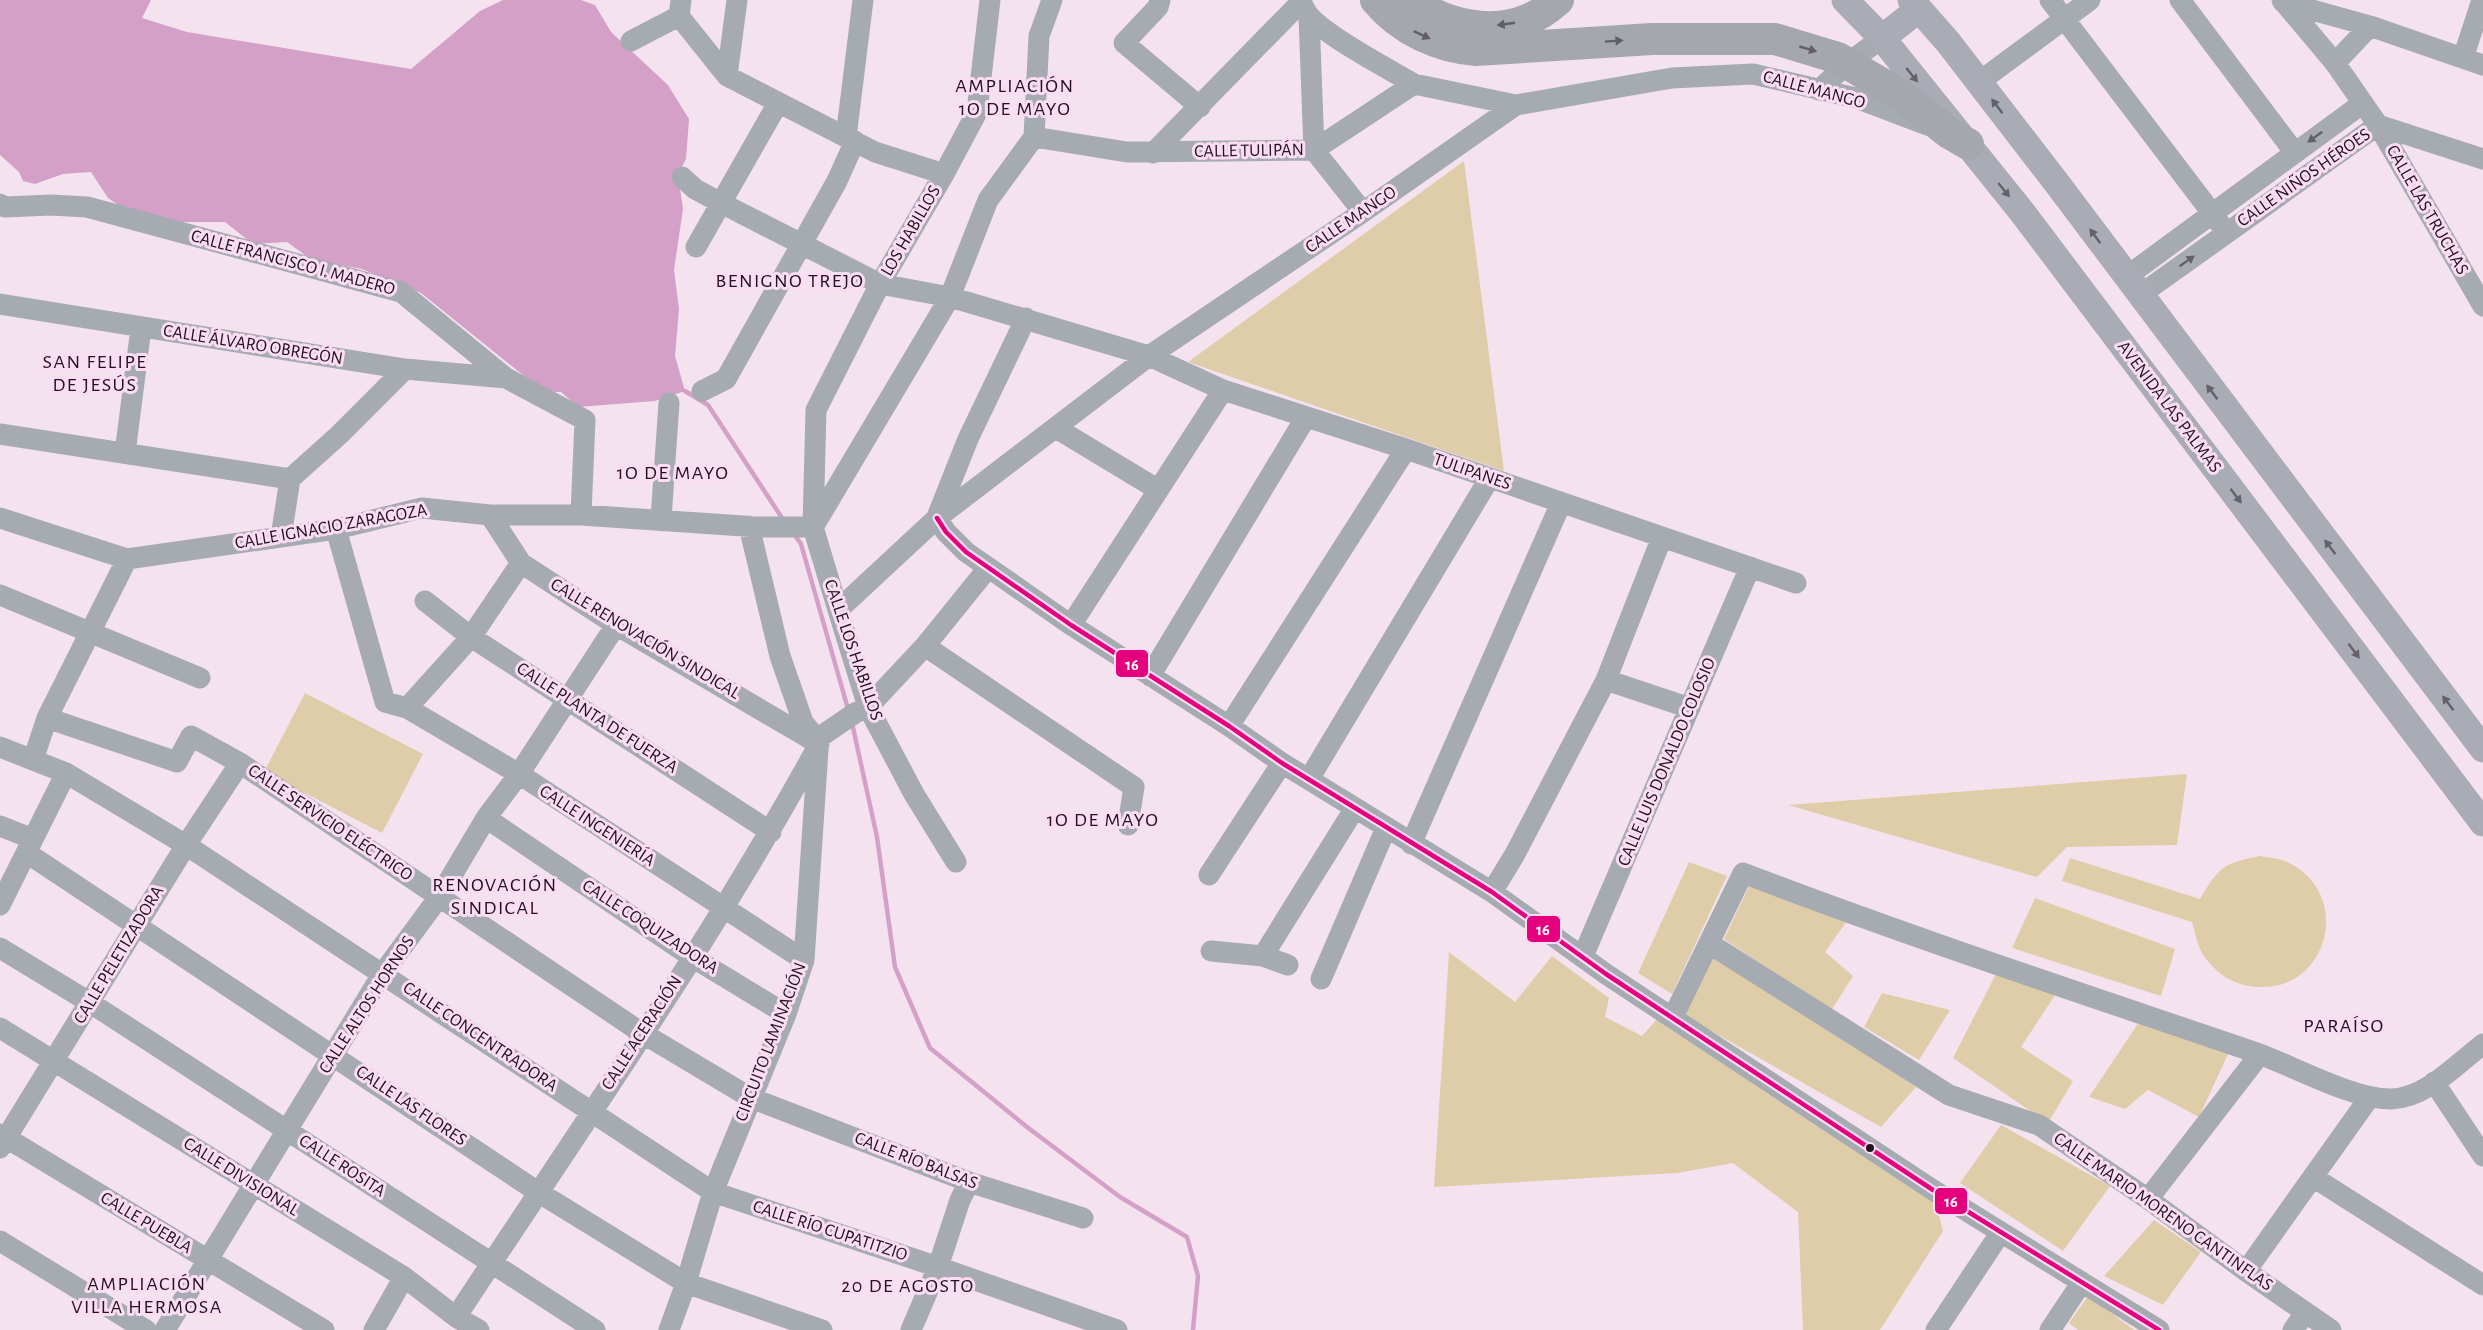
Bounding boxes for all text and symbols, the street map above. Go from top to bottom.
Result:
one-way arrow [1497,20,1516,29]
one-way arrow [1414,31,1431,40]
one-way arrow [1605,36,1624,46]
one-way arrow [1799,45,1817,54]
one-way arrow [1906,67,1919,83]
street label: CALLE MANGO [1761,68,1867,112]
district label: AMPLIACIÓN 1O DE MAYO [955,75,1075,119]
one-way arrow [1991,99,2003,115]
street label: CALLE NIÑOS HÉROES [2232,123,2374,231]
one-way arrow [2308,131,2323,143]
street label: CALLE TULIPÁN [1194,138,1304,161]
street label: CALLE LAS TRUCHAS [2383,142,2471,278]
one-way arrow [1998,182,2011,198]
street label: LOS HABILLOS [878,183,944,279]
street label: CALLE MANGO [1302,183,1400,257]
street label: CALLE FRANCISCO I. MADERO [189,227,397,299]
one-way arrow [2090,228,2102,243]
one-way arrow [2179,255,2195,267]
district label: BENIGNO TREJO [716,271,864,291]
street label: CALLE ÁLVARO OBREGÓN [162,319,345,368]
street label: AVENIDA LAS PALMAS [2114,338,2224,476]
district label: SAN FELIPE DE JESÚS [43,352,148,395]
one-way arrow [2207,384,2219,399]
street label: TULIPANES [1431,450,1513,494]
district label: 1O DE MAYO [617,463,729,483]
one-way arrow [2230,487,2242,503]
street label: CALLE IGNACIO ZARAGOZA [234,501,429,553]
one-way arrow [2324,540,2336,555]
street label: CALLE RENOVACIÓN SINDICAL [547,573,745,703]
street label: CALLE LOS HABILLOS [820,577,886,723]
one-way arrow [2347,644,2359,659]
line badge: 16 [1115,649,1149,678]
street label: CALLE LUIS DONALDO COLOSIO [1615,655,1719,869]
text: 16 [1125,657,1139,673]
street label: CALLE PLANTA DE FUERZA [513,659,681,777]
one-way arrow [2442,695,2454,710]
street label: CALLE SERVICIO ELÉCTRICO [245,759,417,885]
street label: CALLE INGENIERÍA [536,780,660,870]
district label: 1O DE MAYO [1047,810,1159,830]
district label: RENOVACIÓN SINDICAL [432,874,558,918]
street label: CALLE COQUIZADORA [579,876,722,978]
street label: CALLE PELETIZADORA [71,882,168,1027]
line badge: 16 [1526,915,1561,943]
text: 16 [1536,922,1550,938]
street label: CALLE ALTOS HORNOS [316,933,418,1077]
street label: CIRCUITO LAMINACIÓN [730,959,810,1124]
street label: CALLE ACERACIÓN [596,971,686,1093]
street label: CALLE CONCENTRADORA [400,979,561,1096]
district label: PARAÍSO [2303,1015,2385,1036]
street label: CALLE LAS FLORES [352,1062,470,1150]
street label: CALLE RÍO BALSAS [852,1126,981,1193]
street label: CALLE MARIO MORENO CANTINFLAS [2050,1129,2276,1295]
street label: CALLE ROSITA [296,1132,389,1201]
street label: CALLE DIVISIONAL [180,1134,302,1220]
unlabelled marker [1864,1142,1876,1154]
line badge: 16 [1934,1187,1968,1215]
street label: CALLE PUEBLA [97,1189,195,1258]
text: 16 [1944,1194,1958,1210]
street label: CALLE RÍO CUPATITZIO [750,1195,910,1265]
district label: AMPLIACIÓN VILLA HERMOSA [71,1273,223,1317]
district label: 20 DE AGOSTO [841,1276,975,1296]

